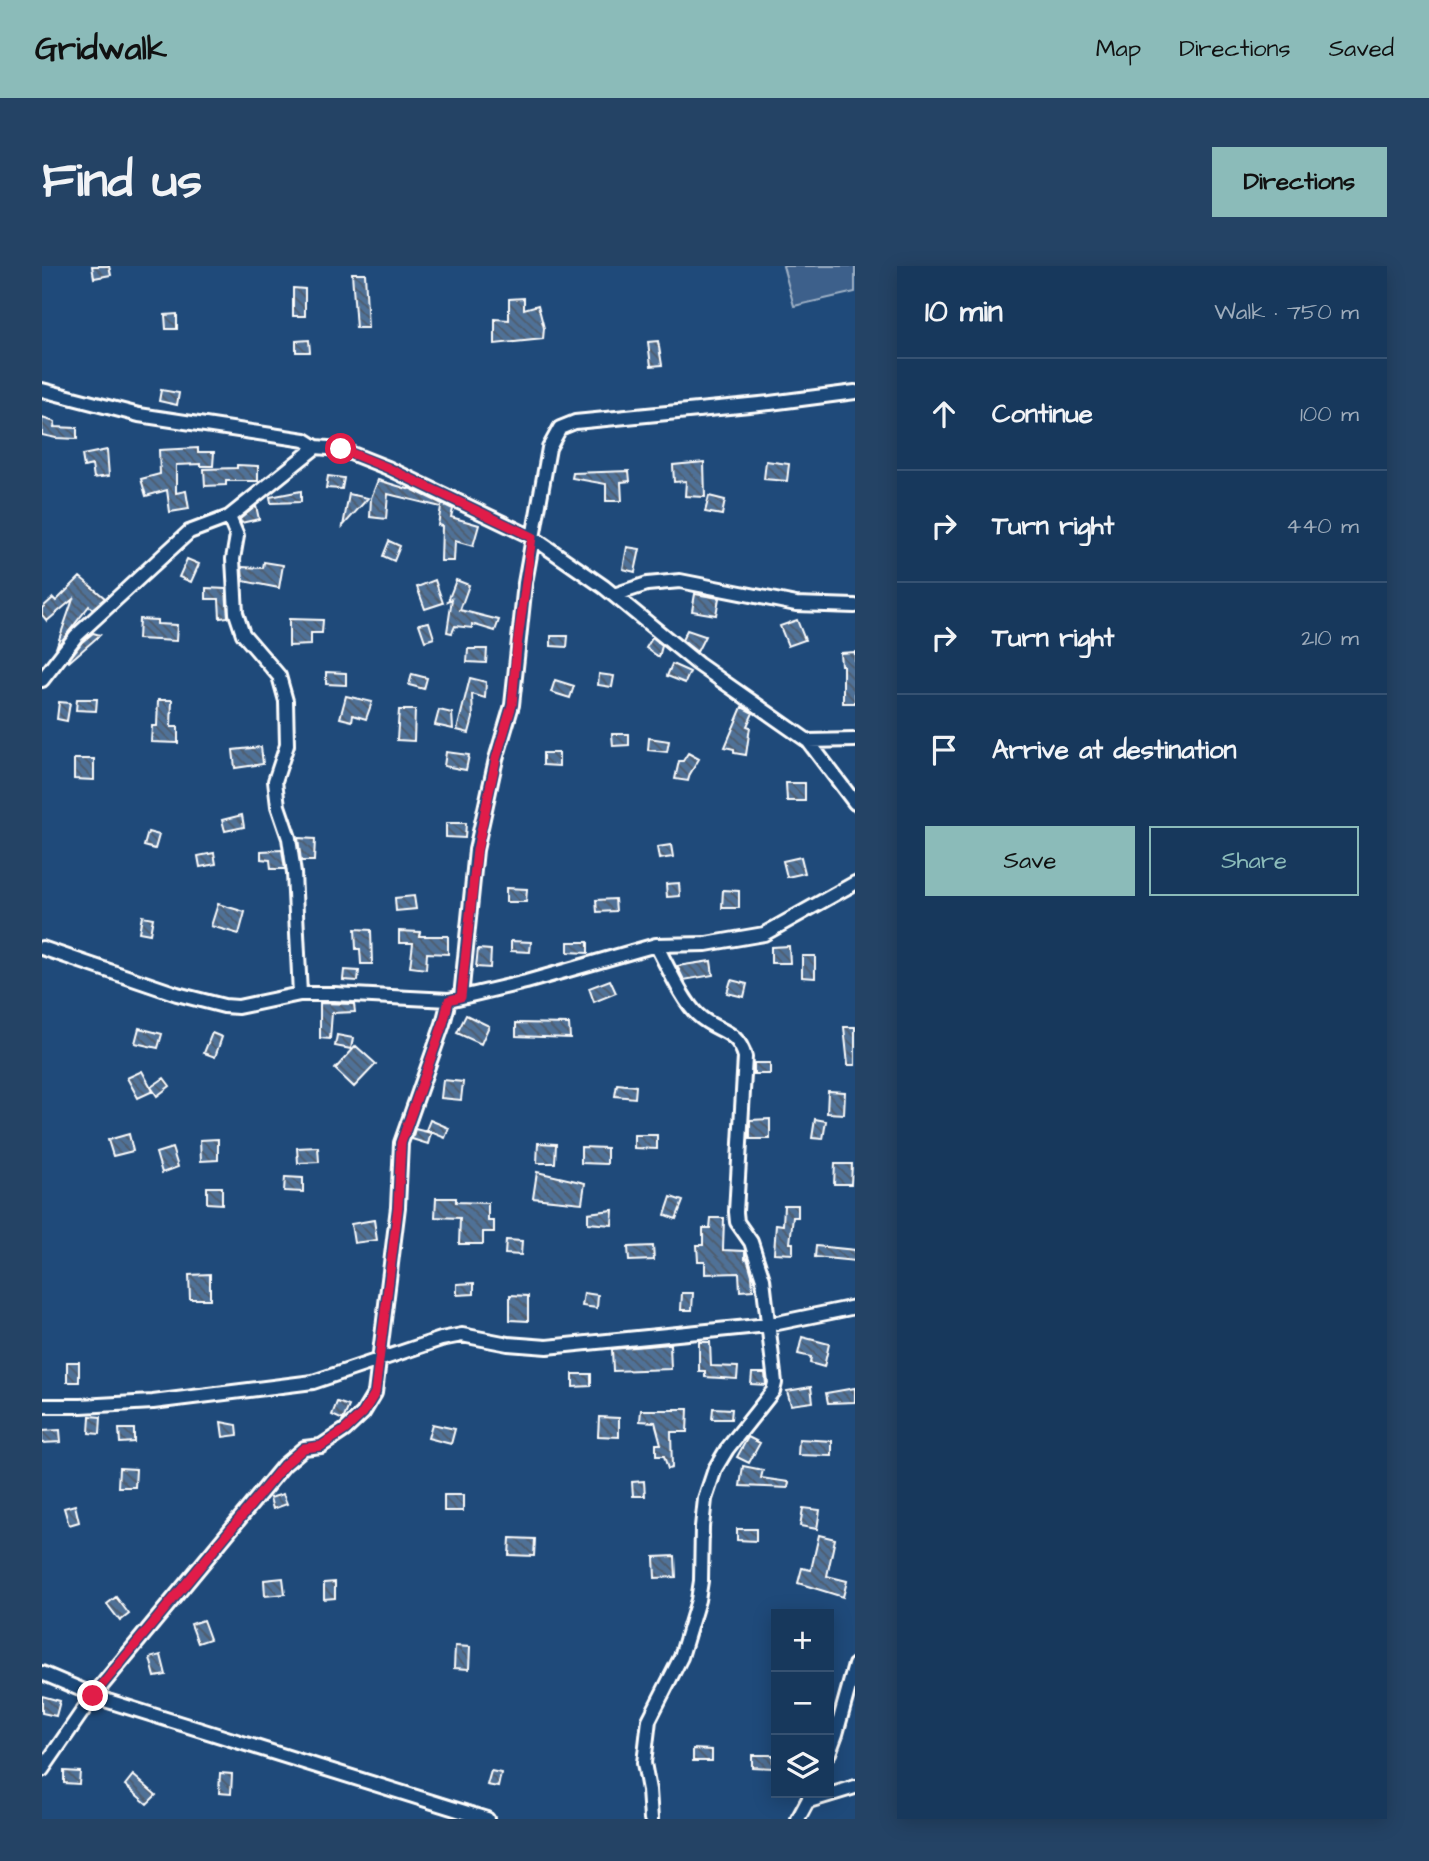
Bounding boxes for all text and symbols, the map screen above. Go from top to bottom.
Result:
text: Gridwalk [35,26,167,72]
text: Map [1096,32,1141,66]
text: Directions [1179,32,1291,66]
text: Saved [1329,32,1394,66]
button: Directions [1212,147,1387,217]
text: Find us [42,148,202,216]
text: 10 min [925,291,1003,333]
text: Walk · 750 m [1214,296,1359,328]
icon: ahead [925,395,963,433]
text: Continue [992,396,1093,432]
text: 100 m [1300,398,1359,430]
route start [325,433,356,464]
icon: right [925,507,963,545]
text: Turn right [992,508,1114,544]
text: 440 m [1286,510,1359,542]
icon: right [925,619,963,657]
text: Turn right [992,620,1114,656]
text: 210 m [1301,622,1359,654]
icon: arrive [925,731,963,769]
text: Arrive at destination [992,732,1237,768]
button: Save [925,826,1135,896]
button: Share [1149,826,1359,896]
map controls [771,1609,834,1798]
button: + [771,1609,834,1672]
button: − [771,1672,834,1735]
route end [77,1680,108,1711]
button: layers [771,1735,834,1798]

